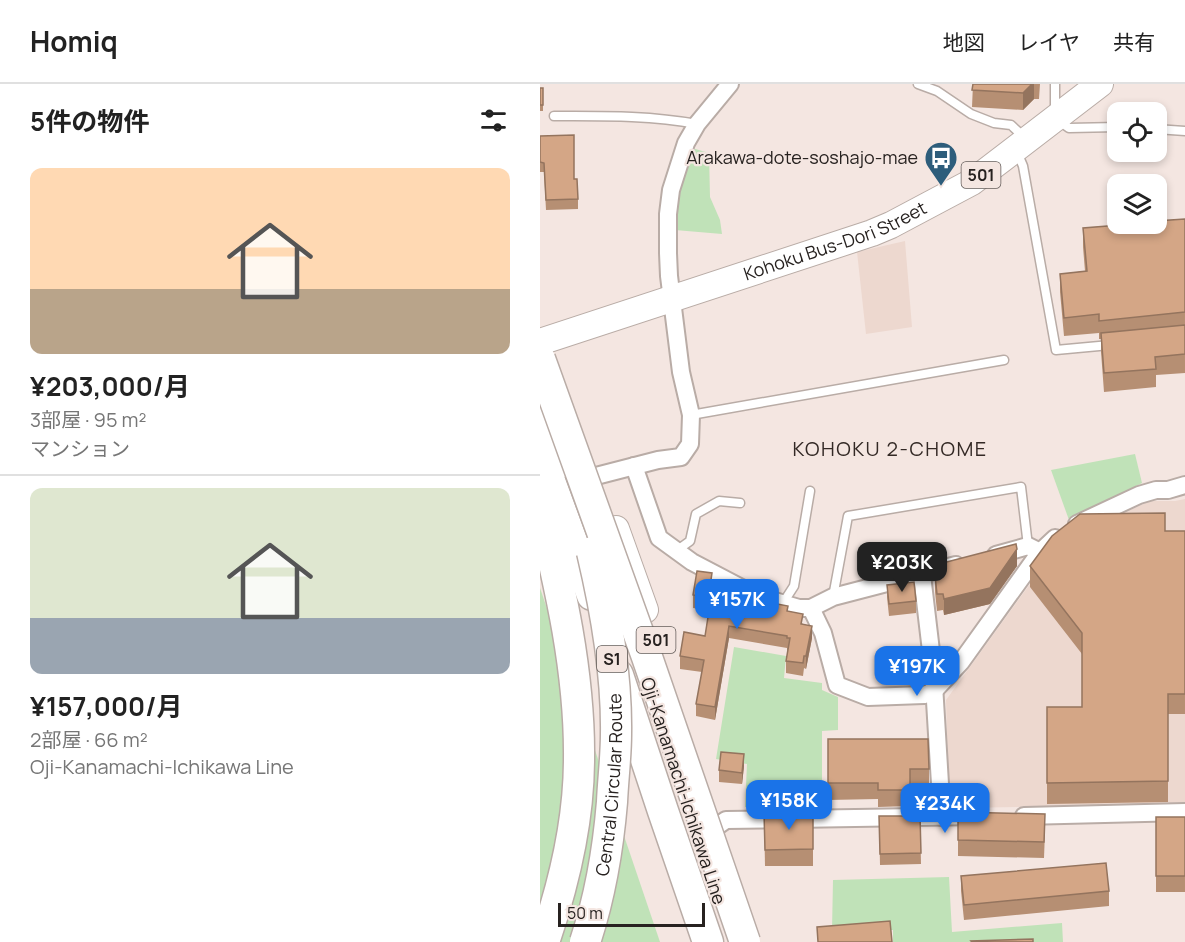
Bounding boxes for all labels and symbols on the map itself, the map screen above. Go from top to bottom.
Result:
bus stop icon: Arakawa-dote-soshajo-mae [923,140,959,187]
place label: Arakawa-dote-soshajo-mae [686,145,918,169]
road number: 501 [962,162,1000,188]
street label: Kohoku Bus-Dori Street [740,195,931,285]
district label: KOHOKU 2-CHOME [792,435,988,462]
pin: ¥203K [860,542,944,593]
pin: ¥157K [695,579,779,630]
road number: 501 [636,627,676,653]
road number: S1 [597,646,627,672]
pin: ¥197K [875,646,959,697]
street label: Oji-Kanamachi-Ichikawa Line [636,674,732,907]
street label: Central Circular Route [589,693,627,878]
pin: ¥158K [747,780,831,831]
pin: ¥234K [903,783,987,834]
scale bar [558,900,705,928]

